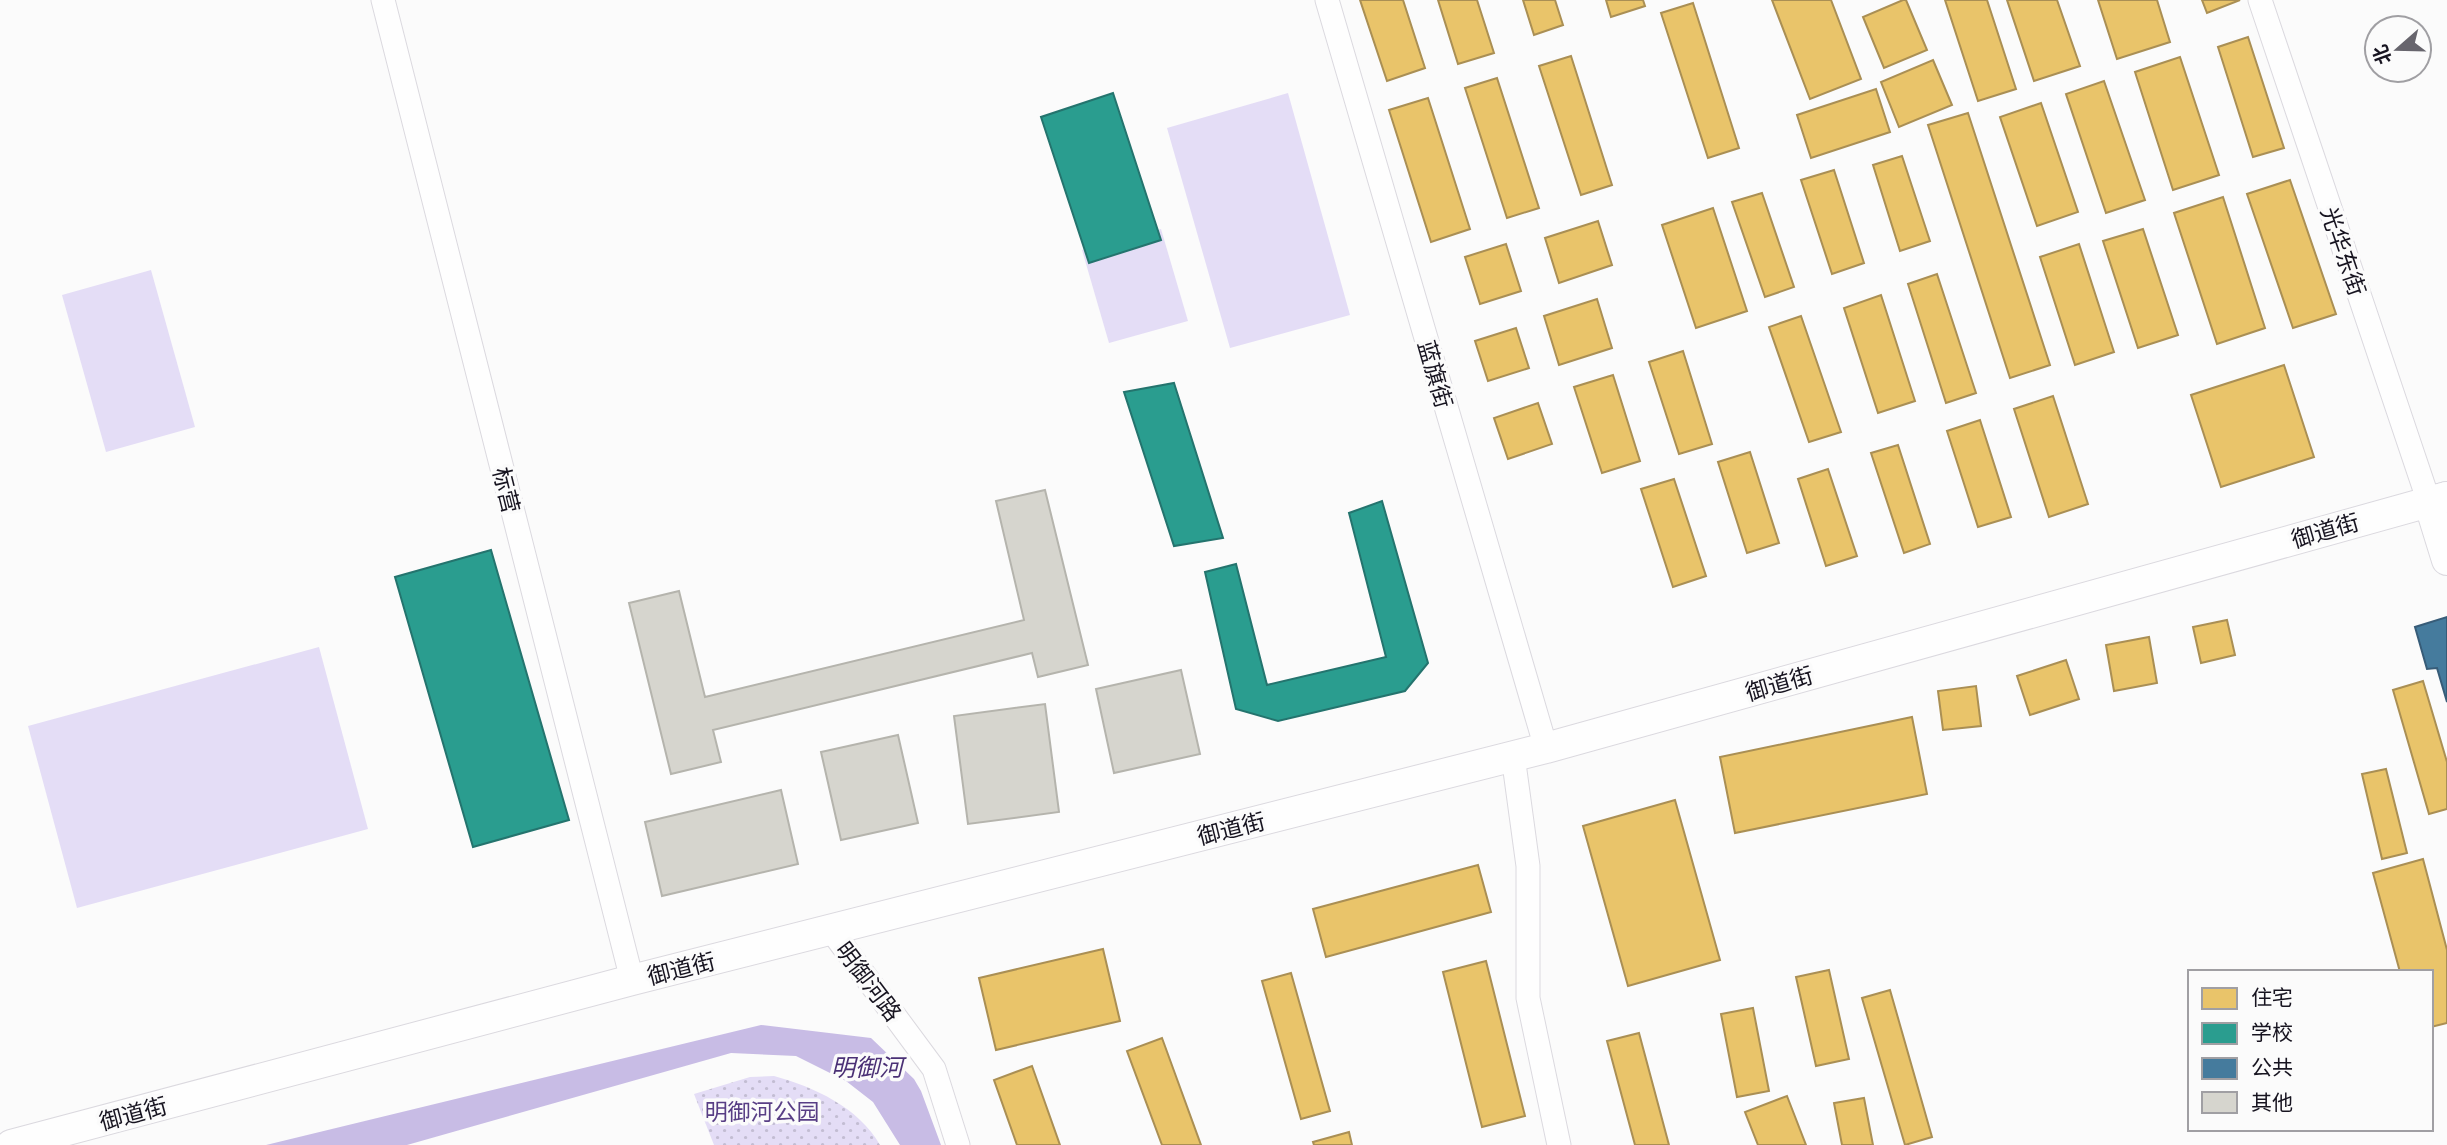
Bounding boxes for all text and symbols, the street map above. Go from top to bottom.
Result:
north arrow [2363,14,2433,84]
text: 北 [2367,42,2396,68]
street label: 光华东街 [2316,203,2372,299]
street label: 蓝旗街 [1413,337,1459,411]
street label: 标营 [488,464,526,516]
street label: 御道街 [2288,507,2362,553]
street label: 御道街 [1742,660,1816,706]
street label: 御道街 [1194,806,1268,850]
street label: 明御河路 [830,936,908,1026]
street label: 御道街 [644,946,718,990]
legend [2188,970,2433,1131]
text: 住宅 [2251,984,2293,1010]
text: 学校 [2251,1019,2293,1045]
water label: 明御河 [831,1052,907,1081]
text: 公共 [2251,1054,2293,1080]
text: 其他 [2251,1089,2293,1115]
street label: 御道街 [96,1091,170,1135]
park label: 明御河公园 [705,1097,820,1125]

